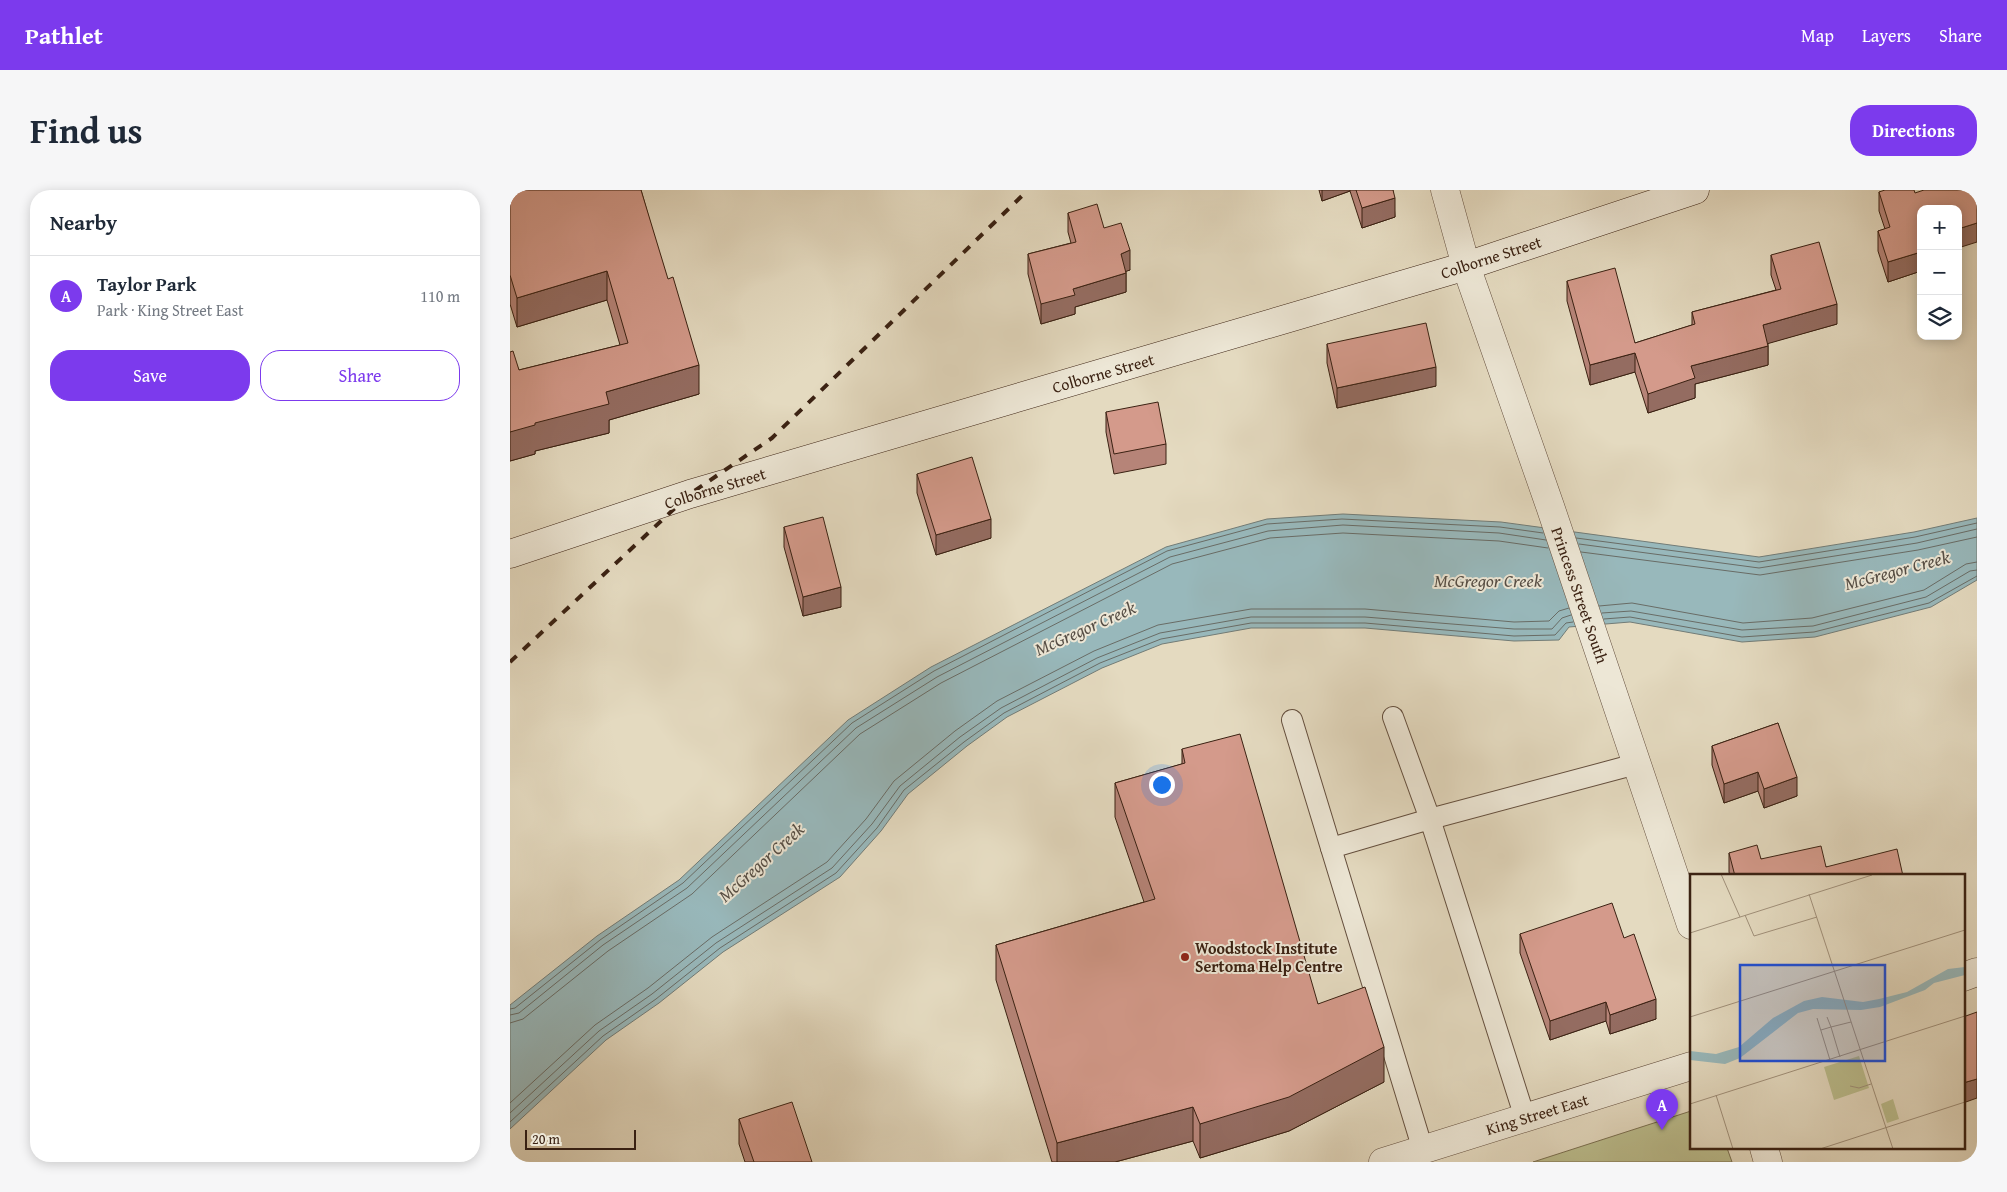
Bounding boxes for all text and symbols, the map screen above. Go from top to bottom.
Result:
text: Pathlet [25,18,103,53]
text: Map [1801,22,1834,49]
text: Layers [1862,22,1911,49]
text: Share [1939,22,1982,49]
text: Find us [30,105,143,156]
button: Directions [1850,105,1977,156]
map controls [1917,205,1962,340]
button: + [1917,205,1962,250]
text: Nearby [50,207,117,238]
street label: Colborne Street [1437,229,1545,285]
button: − [1917,250,1962,295]
text: Taylor Park [97,270,196,298]
text: A [61,284,71,308]
text: 110 m [420,284,460,308]
button: layers [1917,295,1962,340]
text: Park · King Street East [97,298,244,322]
street label: Colborne Street [1049,347,1157,399]
button: Save [50,350,250,401]
button: Share [260,350,460,401]
street label: Colborne Street [661,461,769,515]
street label: Princess Street South [1545,524,1615,666]
water label: McGregor Creek [1841,543,1953,597]
water label: McGregor Creek [1434,567,1543,594]
water label: McGregor Creek [1030,593,1141,662]
your location [1149,772,1175,798]
water label: McGregor Creek [712,815,811,908]
inset map [1690,874,1964,1150]
place label: Woodstock Institute Sertoma Help Centre [1195,936,1343,978]
marker: Woodstock Institute Sertoma Help Centre [1179,951,1191,963]
street label: King Street East [1483,1087,1592,1141]
pin: A [1646,1089,1678,1130]
scale bar [525,1127,636,1150]
text: 20 m [532,1129,560,1149]

